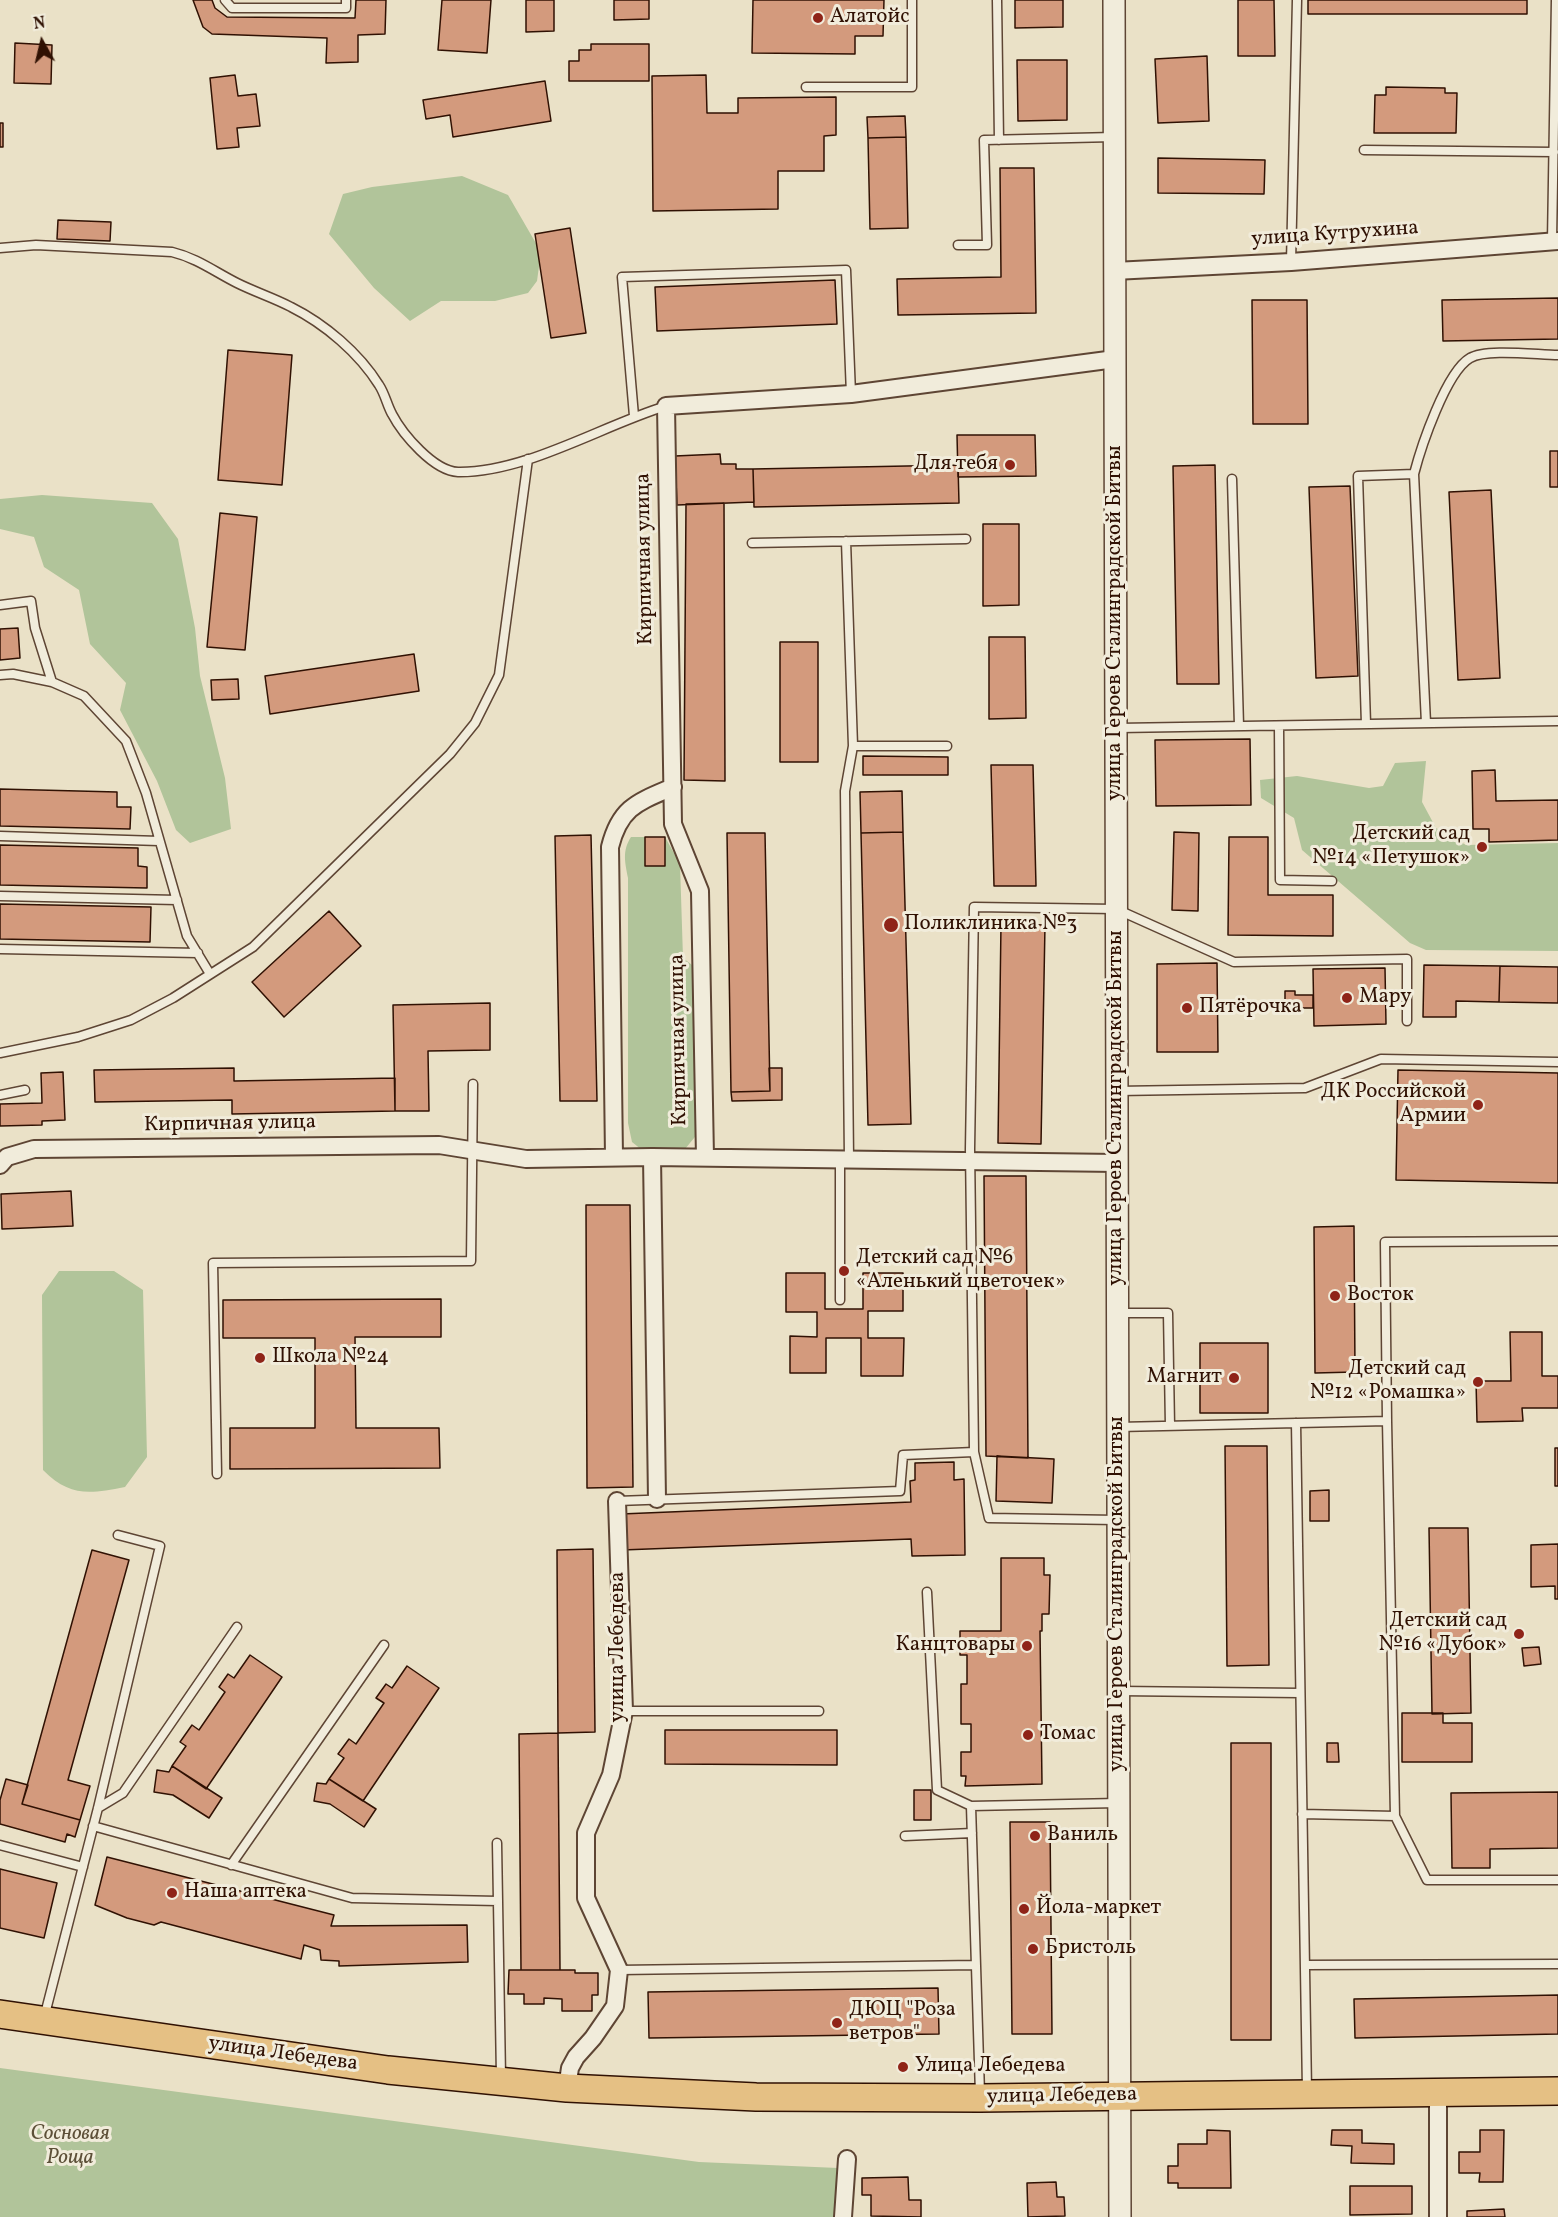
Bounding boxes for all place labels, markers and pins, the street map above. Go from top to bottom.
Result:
place label: Алатойс [830,5,910,31]
marker: Алатойс [811,11,825,25]
place label: Для тебя [914,452,998,478]
marker: Для тебя [1003,458,1017,472]
place label: Детский сад №14 «Петушок» [1312,822,1470,872]
marker: Детский сад №14 «Петушок» [1475,840,1489,854]
place label: Поликлиника №3 [904,912,1077,938]
marker: Поликлиника №3 [882,916,900,934]
place label: Мару [1359,985,1412,1011]
marker: Мару [1340,991,1354,1005]
place label: Пятёрочка [1199,995,1302,1021]
marker: Пятёрочка [1180,1001,1194,1015]
place label: ДК Российской Армии [1321,1080,1466,1130]
marker: ДК Российской Армии [1471,1098,1485,1112]
place label: Детский сад №6 «Аленький цветочек» [856,1246,1065,1296]
marker: Детский сад №6 «Аленький цветочек» [837,1264,851,1278]
place label: Восток [1347,1283,1414,1309]
marker: Восток [1328,1289,1342,1303]
place label: Школа №24 [272,1345,389,1371]
marker: Школа №24 [253,1351,267,1365]
place label: Детский сад №12 «Ромашка» [1310,1357,1466,1407]
place label: Магнит [1147,1365,1222,1391]
marker: Магнит [1227,1371,1241,1385]
marker: Детский сад №12 «Ромашка» [1471,1375,1485,1389]
place label: Детский сад №16 «Дубок» [1379,1609,1507,1659]
marker: Детский сад №16 «Дубок» [1512,1627,1526,1641]
place label: Канцтовары [896,1633,1015,1659]
marker: Канцтовары [1020,1639,1034,1653]
place label: Томас [1040,1722,1096,1748]
marker: Томас [1021,1728,1035,1742]
place label: Ваниль [1047,1823,1118,1849]
marker: Ваниль [1028,1829,1042,1843]
place label: Наша аптека [184,1880,307,1906]
marker: Наша аптека [165,1886,179,1900]
place label: Йола-маркет [1036,1896,1161,1922]
marker: Йола-маркет [1017,1902,1031,1916]
place label: Бристоль [1045,1936,1136,1962]
marker: Бристоль [1026,1942,1040,1956]
place label: ДЮЦ "Роза ветров" [849,1998,956,2048]
marker: ДЮЦ "Роза ветров" [830,2016,844,2030]
place label: Улица Лебедева [915,2054,1066,2080]
marker: Улица Лебедева [896,2060,910,2074]

